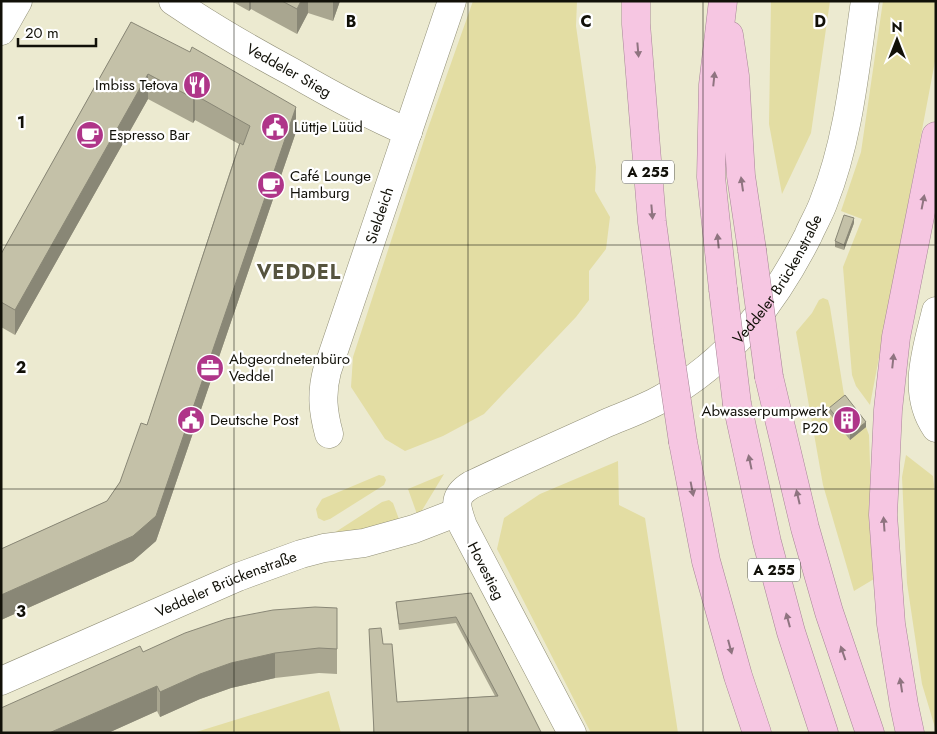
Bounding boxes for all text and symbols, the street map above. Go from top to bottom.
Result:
text: B [346,10,356,33]
text: C [580,10,592,33]
text: D [814,10,826,33]
scale bar [18,15,95,47]
north arrow [872,15,922,65]
text: N [891,17,903,37]
text: 20 m [25,22,59,44]
street label: Veddeler Stieg [242,38,335,103]
one-way arrow [634,42,642,58]
restaurant icon: Imbiss Tetova [182,70,212,100]
one-way arrow [710,71,718,87]
place label: Imbiss Tetova [95,74,178,96]
text: 1 [17,111,25,134]
public building icon: Lüttje Lüüd [260,112,290,142]
place label: Lüttje Lüüd [294,116,363,138]
cafe icon: Espresso Bar [75,120,105,150]
place label: Espresso Bar [109,124,191,146]
road number: A 255 [622,160,674,183]
place label: Café Lounge Hamburg [290,165,371,204]
cafe icon: Café Lounge Hamburg [256,170,286,200]
one-way arrow [738,176,746,192]
street label: Sieldeich [360,184,399,247]
one-way arrow [919,193,927,209]
one-way arrow [648,204,656,220]
street label: Veddeler Brückenstraße [728,210,828,349]
one-way arrow [714,233,722,249]
district label: VEDDEL [256,258,341,287]
place label: Abgeordnetenbüro Veddel [229,348,350,387]
office icon: Abgeordnetenbüro Veddel [195,353,225,383]
one-way arrow [889,353,897,369]
text: 2 [16,356,26,379]
place label: Abwasserpumpwerk P20 [702,400,828,439]
public building icon: Deutsche Post [176,405,206,435]
building icon: Abwasserpumpwerk P20 [832,405,862,435]
place label: Deutsche Post [210,409,299,431]
one-way arrow [746,454,754,469]
one-way arrow [689,482,697,498]
one-way arrow [794,490,802,505]
one-way arrow [880,515,888,531]
street label: Hovestieg [462,538,510,604]
street label: Veddeler Brückenstraße [152,545,300,623]
road number: A 255 [748,558,800,582]
text: 3 [16,600,26,623]
one-way arrow [784,612,792,627]
one-way arrow [726,640,734,655]
one-way arrow [838,646,846,661]
one-way arrow [896,677,904,693]

